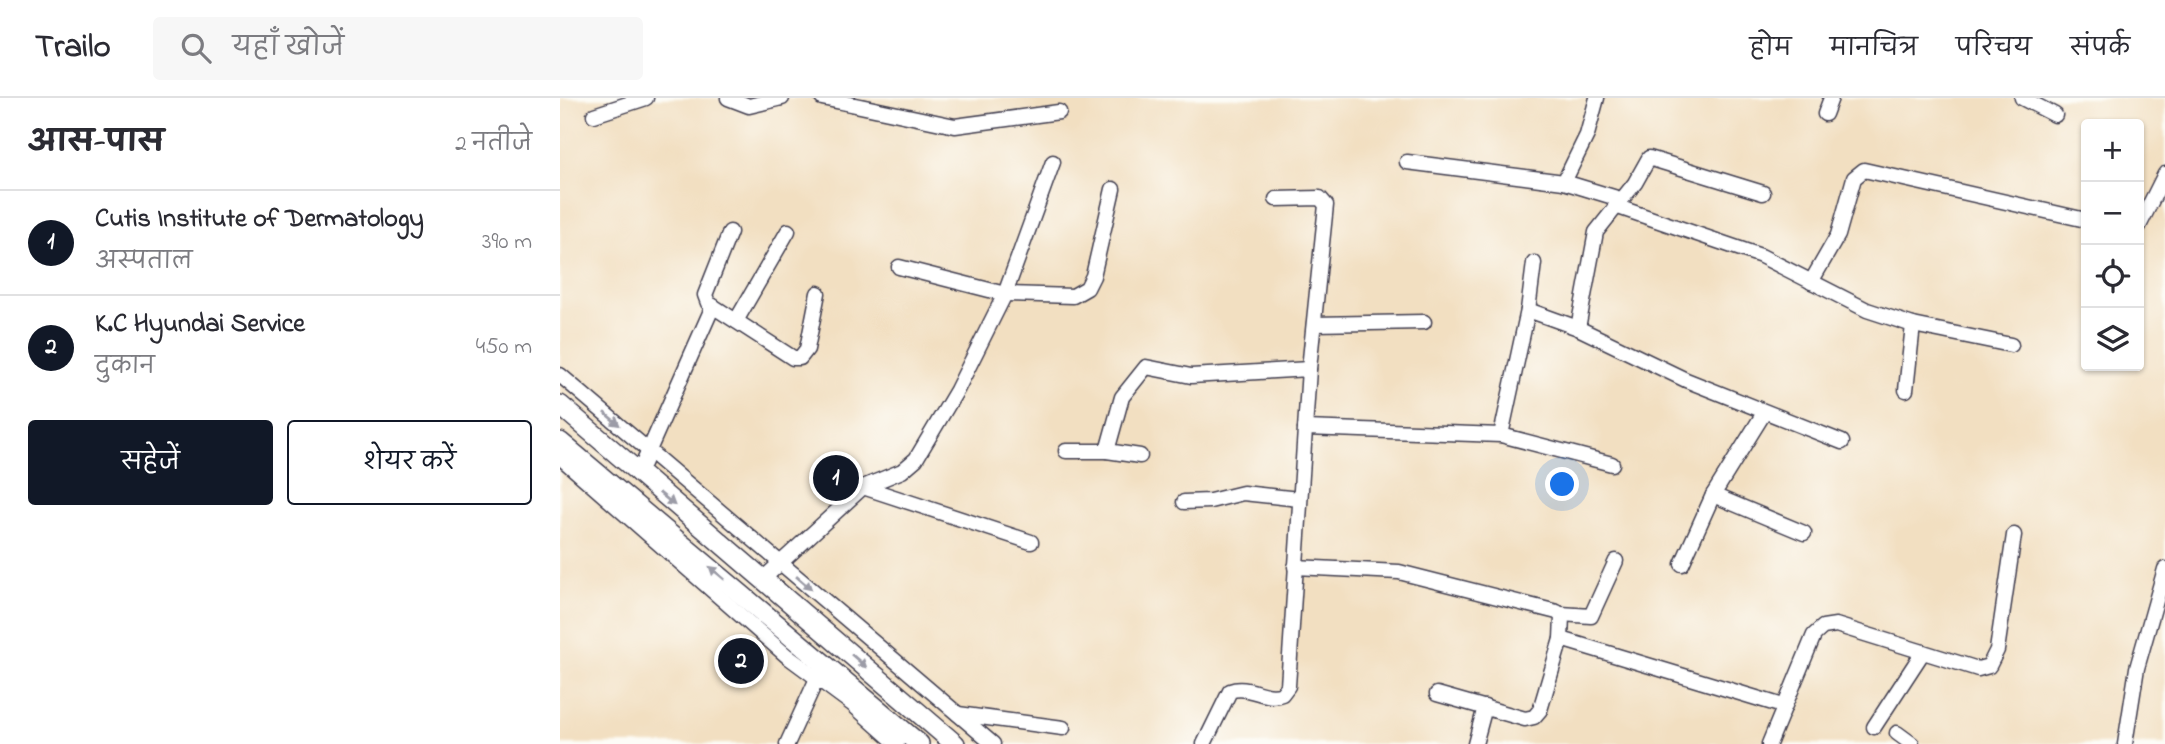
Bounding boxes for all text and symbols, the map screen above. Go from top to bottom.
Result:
search box [153,17,643,80]
text: Trailo [35,24,111,72]
icon: search [177,29,215,67]
text: यहाँ खोजें [233,30,344,68]
text: होम [1749,32,1792,67]
text: मानचित्र [1830,32,1918,67]
text: परिचय [1956,32,2032,67]
text: संपर्क [2070,32,2130,67]
map controls [2081,119,2144,371]
button: + [2081,119,2144,182]
text: आस-पास [28,122,164,166]
text: 2 नतीजे [455,128,532,161]
button: − [2081,182,2144,245]
text: Cutis Institute of Dermatology [95,201,424,239]
text: 1 [47,226,55,259]
text: 390 m [482,226,532,259]
button: locate [2081,245,2144,308]
text: अस्पताल [95,246,193,279]
text: K.C Hyundai Service [95,306,305,344]
button: layers [2081,308,2144,371]
text: 2 [45,331,57,364]
text: 450 m [476,331,532,364]
text: दुकान [95,351,155,384]
one-way arrow [603,411,621,427]
button: सहेजें [28,420,273,505]
button: शेयर करें [287,420,532,505]
pin: 1 [813,452,859,504]
your location [1545,467,1579,501]
one-way arrow [657,491,675,506]
one-way arrow [709,566,726,581]
one-way arrow [795,575,813,591]
pin: 2 [718,635,764,687]
one-way arrow [850,653,868,669]

